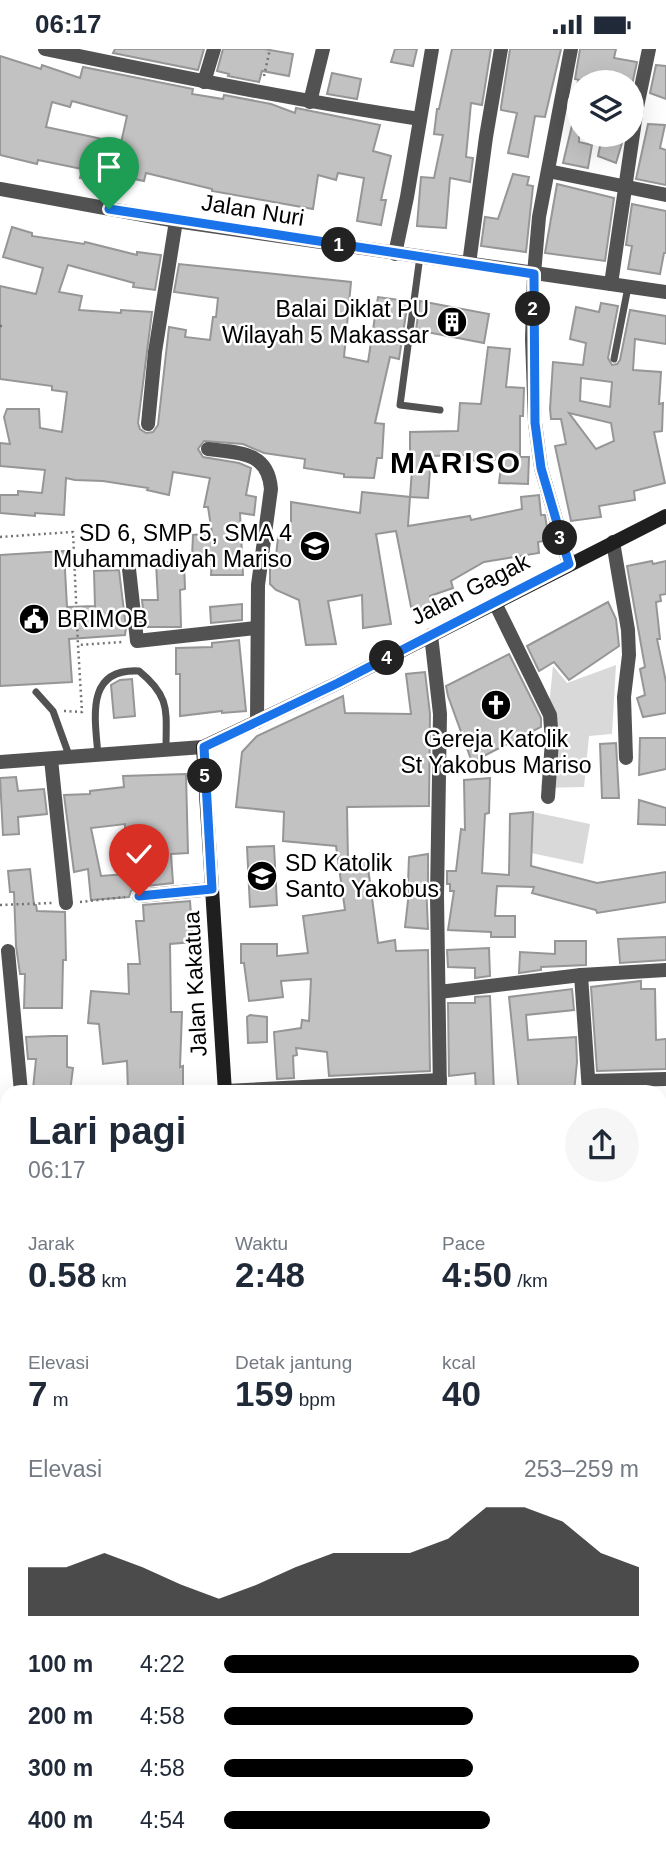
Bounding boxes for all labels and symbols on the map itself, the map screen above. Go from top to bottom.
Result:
pin [79,137,139,209]
street label: Jalan Nuri [200,189,306,231]
pin: 1 [322,227,356,263]
pin: 2 [516,292,550,327]
place label: Balai Diklat PU Wilayah 5 Makassar [222,296,429,348]
building icon: Balai Diklat PU Wilayah 5 Makassar [435,305,469,339]
district label: MARISO [390,446,522,479]
place label: SD 6, SMP 5, SMA 4 Muhammadiyah Mariso [53,520,292,572]
pin: 3 [542,521,578,555]
school or university icon: SD 6, SMP 5, SMA 4 Muhammadiyah Mariso [298,529,332,563]
street label: Jalan Gagak [407,548,534,630]
public building icon: BRIMOB [17,602,51,636]
place label: BRIMOB [57,606,148,632]
pin: 4 [370,641,404,675]
church icon: Gereja Katolik St Yakobus Mariso [479,688,513,722]
place label: Gereja Katolik St Yakobus Mariso [401,726,591,778]
pin: 5 [188,759,222,793]
pin [109,824,169,896]
place label: SD Katolik Santo Yakobus [285,850,439,902]
school or university icon: SD Katolik Santo Yakobus [245,859,279,893]
street label: Jalan Kakatua [178,910,212,1057]

